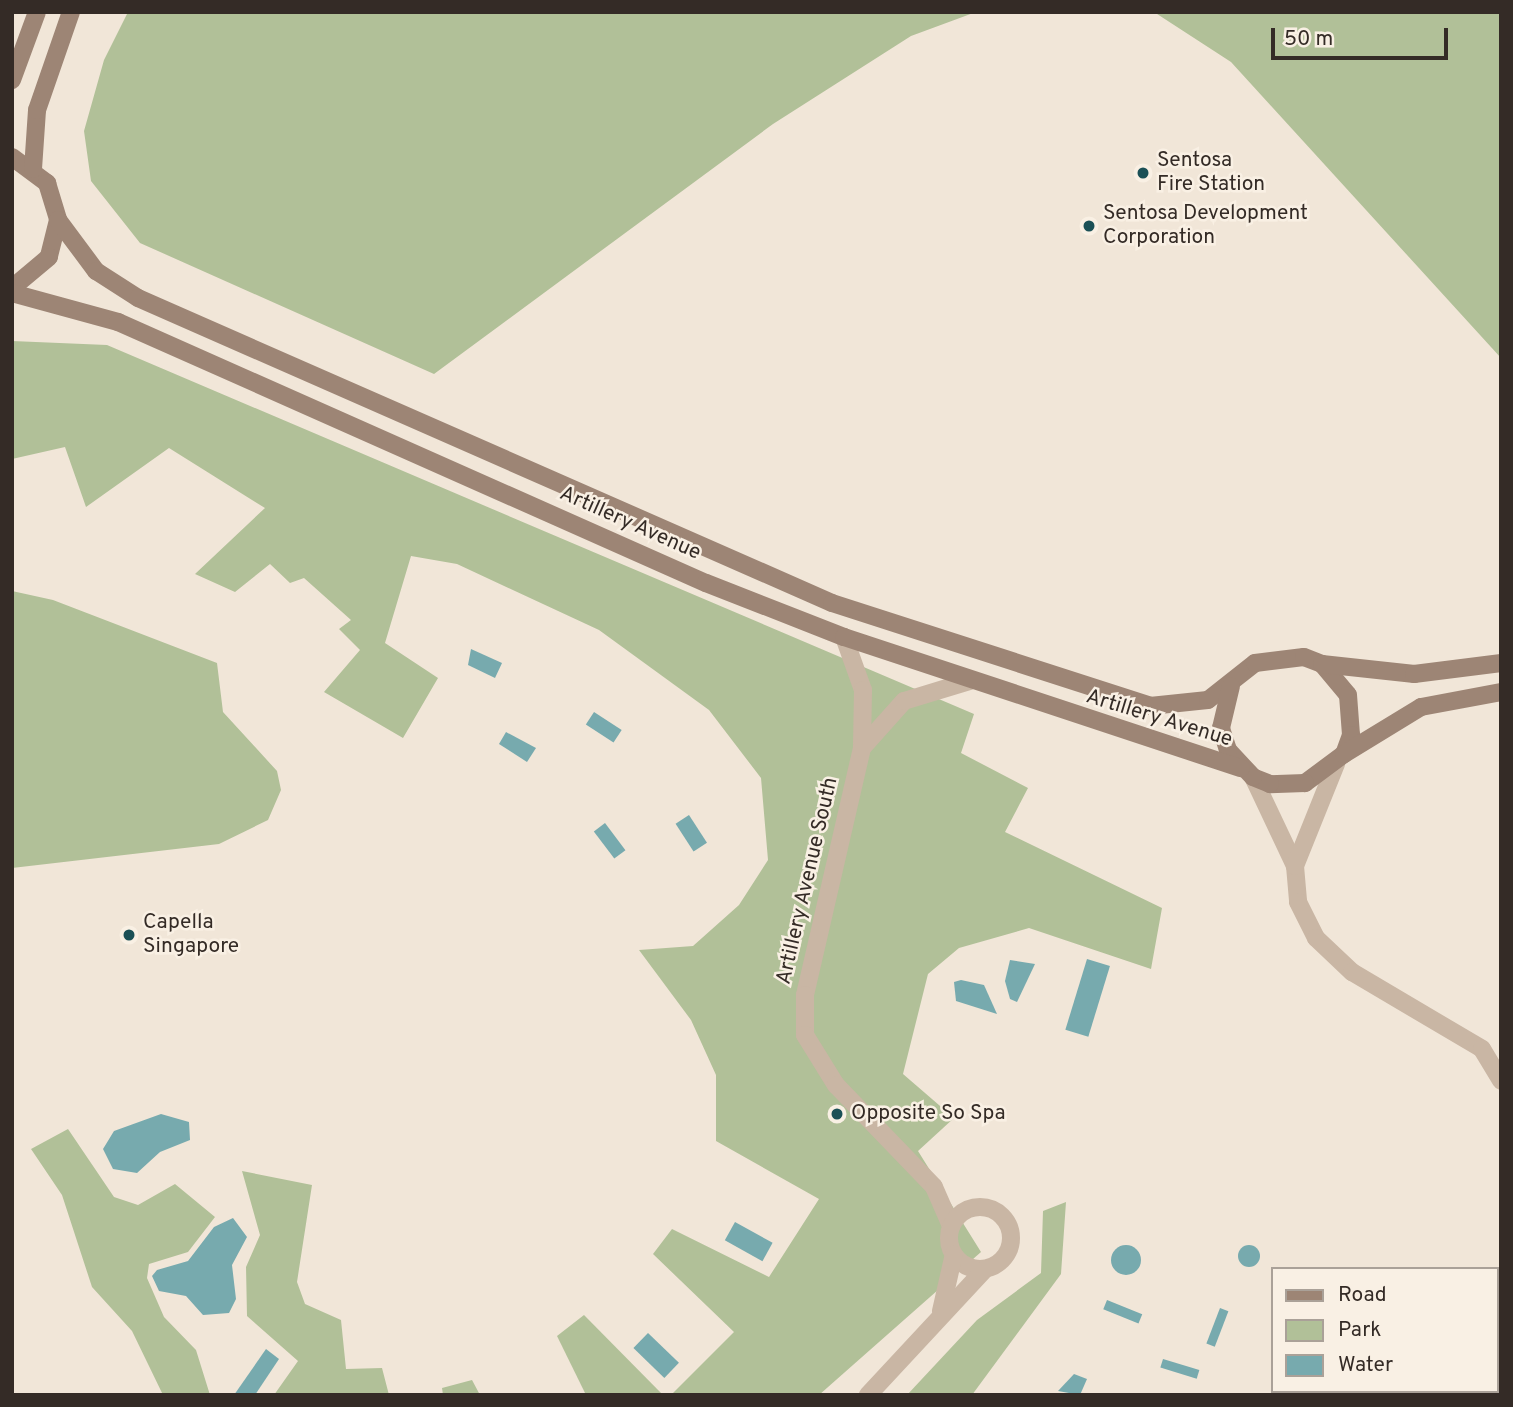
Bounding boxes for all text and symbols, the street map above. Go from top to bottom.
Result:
scale bar [1275,14,1452,58]
text: 50 m [1284,26,1333,53]
place label: Sentosa Fire Station [1157,148,1265,198]
marker: Sentosa Fire Station [1135,165,1151,181]
place label: Sentosa Development Corporation [1103,201,1308,251]
marker: Sentosa Development Corporation [1081,218,1097,234]
street label: Artillery Avenue [555,481,705,567]
street label: Artillery Avenue [1082,685,1236,753]
street label: Artillery Avenue South [772,775,844,987]
place label: Capella Singapore [143,910,239,960]
marker: Capella Singapore [121,927,137,943]
place label: Opposite So Spa [851,1101,1006,1127]
marker: Opposite So Spa [829,1106,845,1122]
legend [1272,1267,1499,1393]
text: Road [1338,1282,1387,1309]
text: Park [1338,1317,1381,1344]
text: Water [1338,1352,1393,1379]

